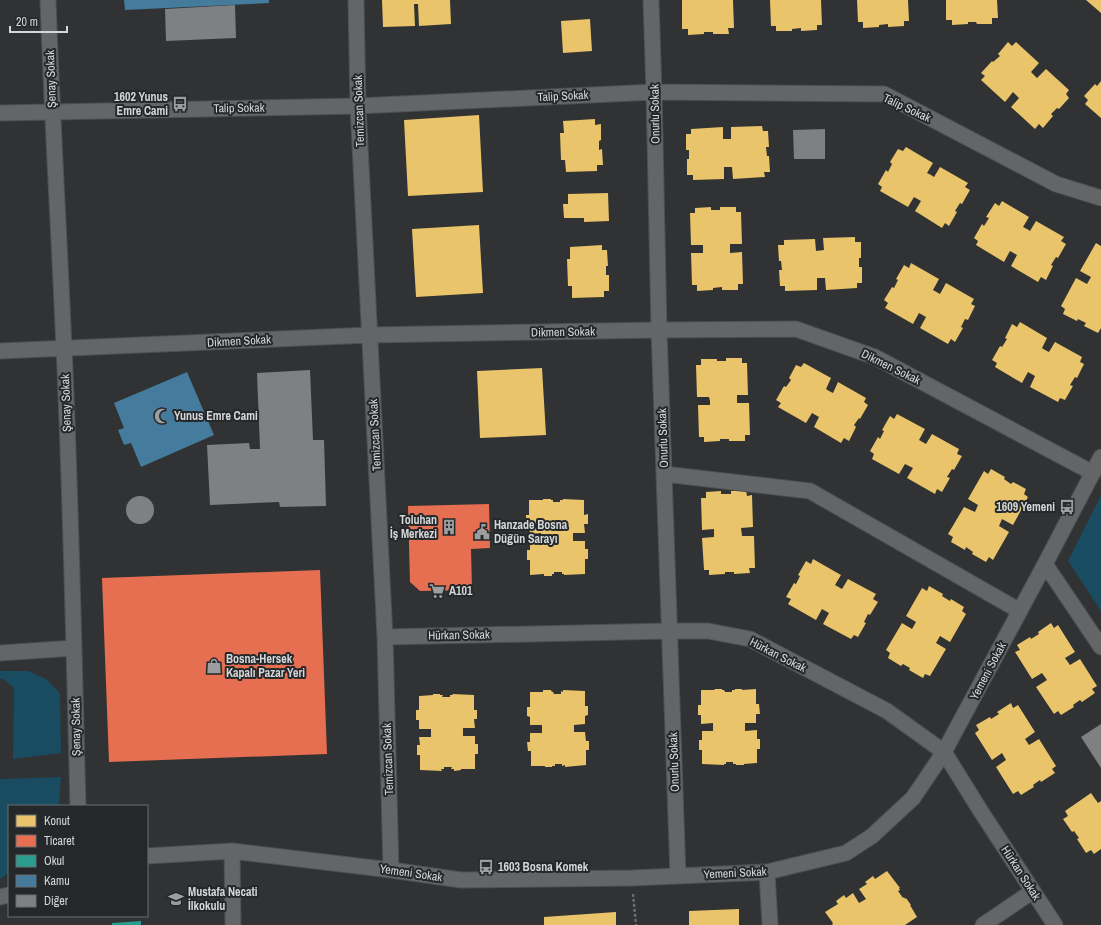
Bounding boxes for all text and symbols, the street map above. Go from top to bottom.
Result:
scale bar [10,8,67,34]
text: 20 m [16,14,38,30]
street label: Şenay Sokak [42,50,60,108]
street label: Temizcan Sokak [350,75,368,147]
street label: Onurlu Sokak [646,84,664,144]
street label: Talip Sokak [537,87,589,105]
place label: 1602 Yunus Emre Cami [114,89,169,119]
street label: Talip Sokak [880,90,934,126]
bus stop icon: 1602 Yunus Emre Cami [171,95,189,113]
street label: Talip Sokak [213,100,265,116]
street label: Dikmen Sokak [531,323,595,341]
street label: Dikmen Sokak [207,331,271,351]
street label: Dikmen Sokak [859,346,923,388]
street label: Şenay Sokak [57,374,75,432]
street label: Temizcan Sokak [365,398,385,471]
mosque icon: Yunus Emre Cami [153,407,171,425]
place label: Yunus Emre Cami [174,408,258,424]
street label: Onurlu Sokak [654,408,672,468]
bus stop icon: 1609 Yemeni [1058,498,1076,516]
place label: 1609 Yemeni [996,499,1055,515]
place label: Toluhan İş Merkezi [390,512,437,542]
place label: Hanzade Bosna Düğün Sarayı [494,517,568,547]
building icon: Toluhan İş Merkezi [440,518,458,536]
public building icon: Hanzade Bosna Düğün Sarayı [473,523,491,541]
supermarket icon: A101 [428,582,446,600]
place label: A101 [449,583,473,599]
street label: Hürkan Sokak [428,626,490,644]
street label: Hürkan Sokak [747,634,809,676]
street label: Yemeni Sokak [966,639,1010,703]
place label: Bosna-Hersek Kapalı Pazar Yeri [226,651,305,681]
shop icon: Bosna-Hersek Kapalı Pazar Yeri [205,657,223,675]
street label: Şenay Sokak [67,698,85,756]
street label: Temizcan Sokak [379,723,397,795]
street label: Onurlu Sokak [665,732,683,792]
legend [8,805,148,917]
text: Konut [44,813,70,829]
text: Ticaret [44,833,75,849]
street label: Hürkan Sokak [997,843,1045,903]
text: Okul [44,853,64,869]
bus stop icon: 1603 Bosna Komek [477,858,495,876]
place label: 1603 Bosna Komek [498,859,589,875]
street label: Yemeni Sokak [379,861,443,885]
street label: Yemeni Sokak [703,863,767,883]
text: Kamu [44,873,70,889]
place label: Mustafa Necati İlkokulu [188,884,258,914]
school or university icon: Mustafa Necati İlkokulu [167,890,185,908]
text: Diğer [44,893,69,909]

